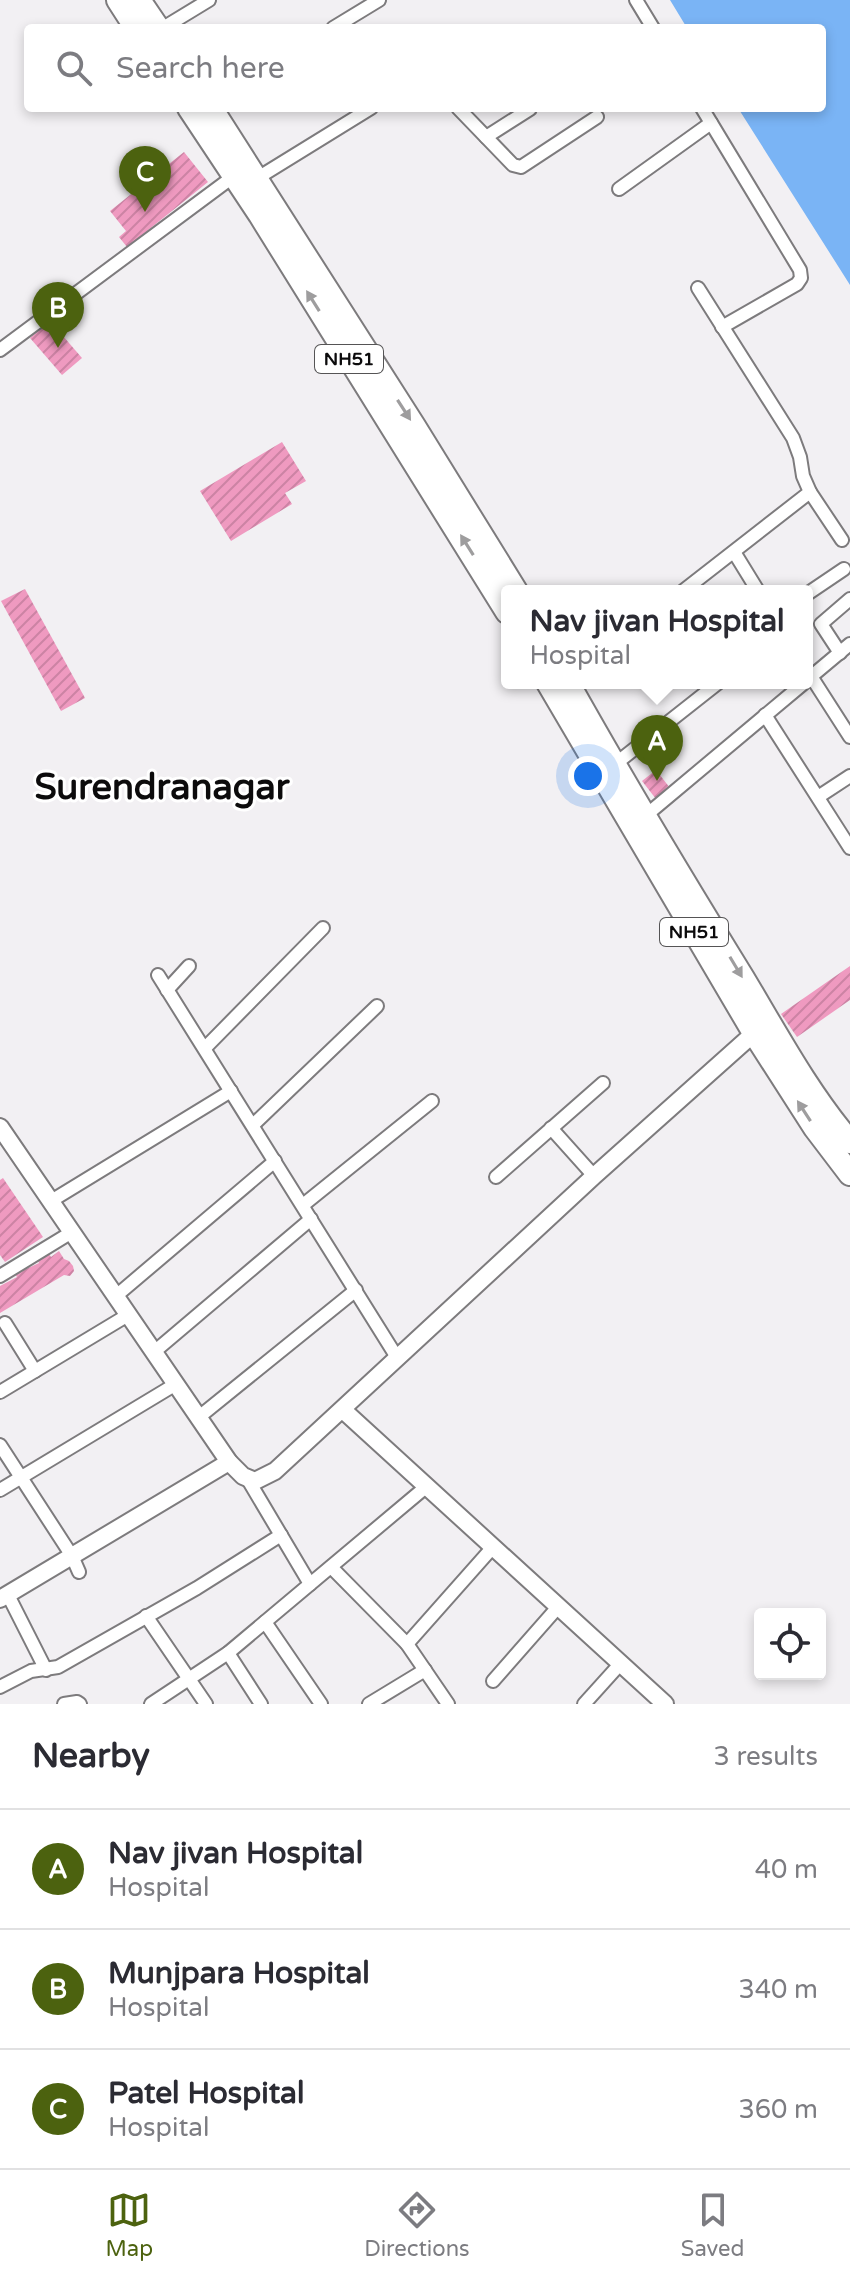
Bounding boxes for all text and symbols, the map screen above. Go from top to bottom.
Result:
search box [24,24,826,112]
icon: search [52,46,96,90]
text: Search here [116,50,285,87]
pin: C [119,146,171,212]
pin: B [32,282,84,348]
one-way arrow [307,290,321,312]
road number: NH51 [315,345,383,373]
one-way arrow [397,399,412,420]
one-way arrow [460,534,474,556]
popup [501,585,813,689]
text: Nav jivan Hospital [529,603,785,640]
text: Hospital [529,640,631,671]
pin: A [631,715,683,781]
your location [568,756,608,796]
district label: Surendranagar [35,766,291,809]
road number: NH51 [660,918,728,946]
one-way arrow [728,956,742,978]
one-way arrow [797,1100,811,1122]
map controls [754,1608,826,1680]
button: locate [754,1608,826,1680]
text: Nearby [32,1736,150,1777]
text: 3 results [713,1741,818,1772]
text: Nav jivan Hospital [108,1835,363,1872]
text: A [48,1854,68,1885]
text: 40 m [755,1854,818,1885]
text: Hospital [108,1872,209,1903]
text: Munjpara Hospital [108,1955,370,1992]
text: B [49,1974,67,2005]
text: 340 m [738,1974,818,2005]
text: Hospital [108,1992,209,2023]
text: Patel Hospital [108,2075,304,2112]
text: C [49,2094,67,2125]
text: 360 m [738,2094,818,2125]
text: Hospital [108,2112,209,2143]
tab: Map [106,2188,153,2262]
tab: Directions [364,2188,470,2262]
tab: Saved [681,2188,744,2262]

